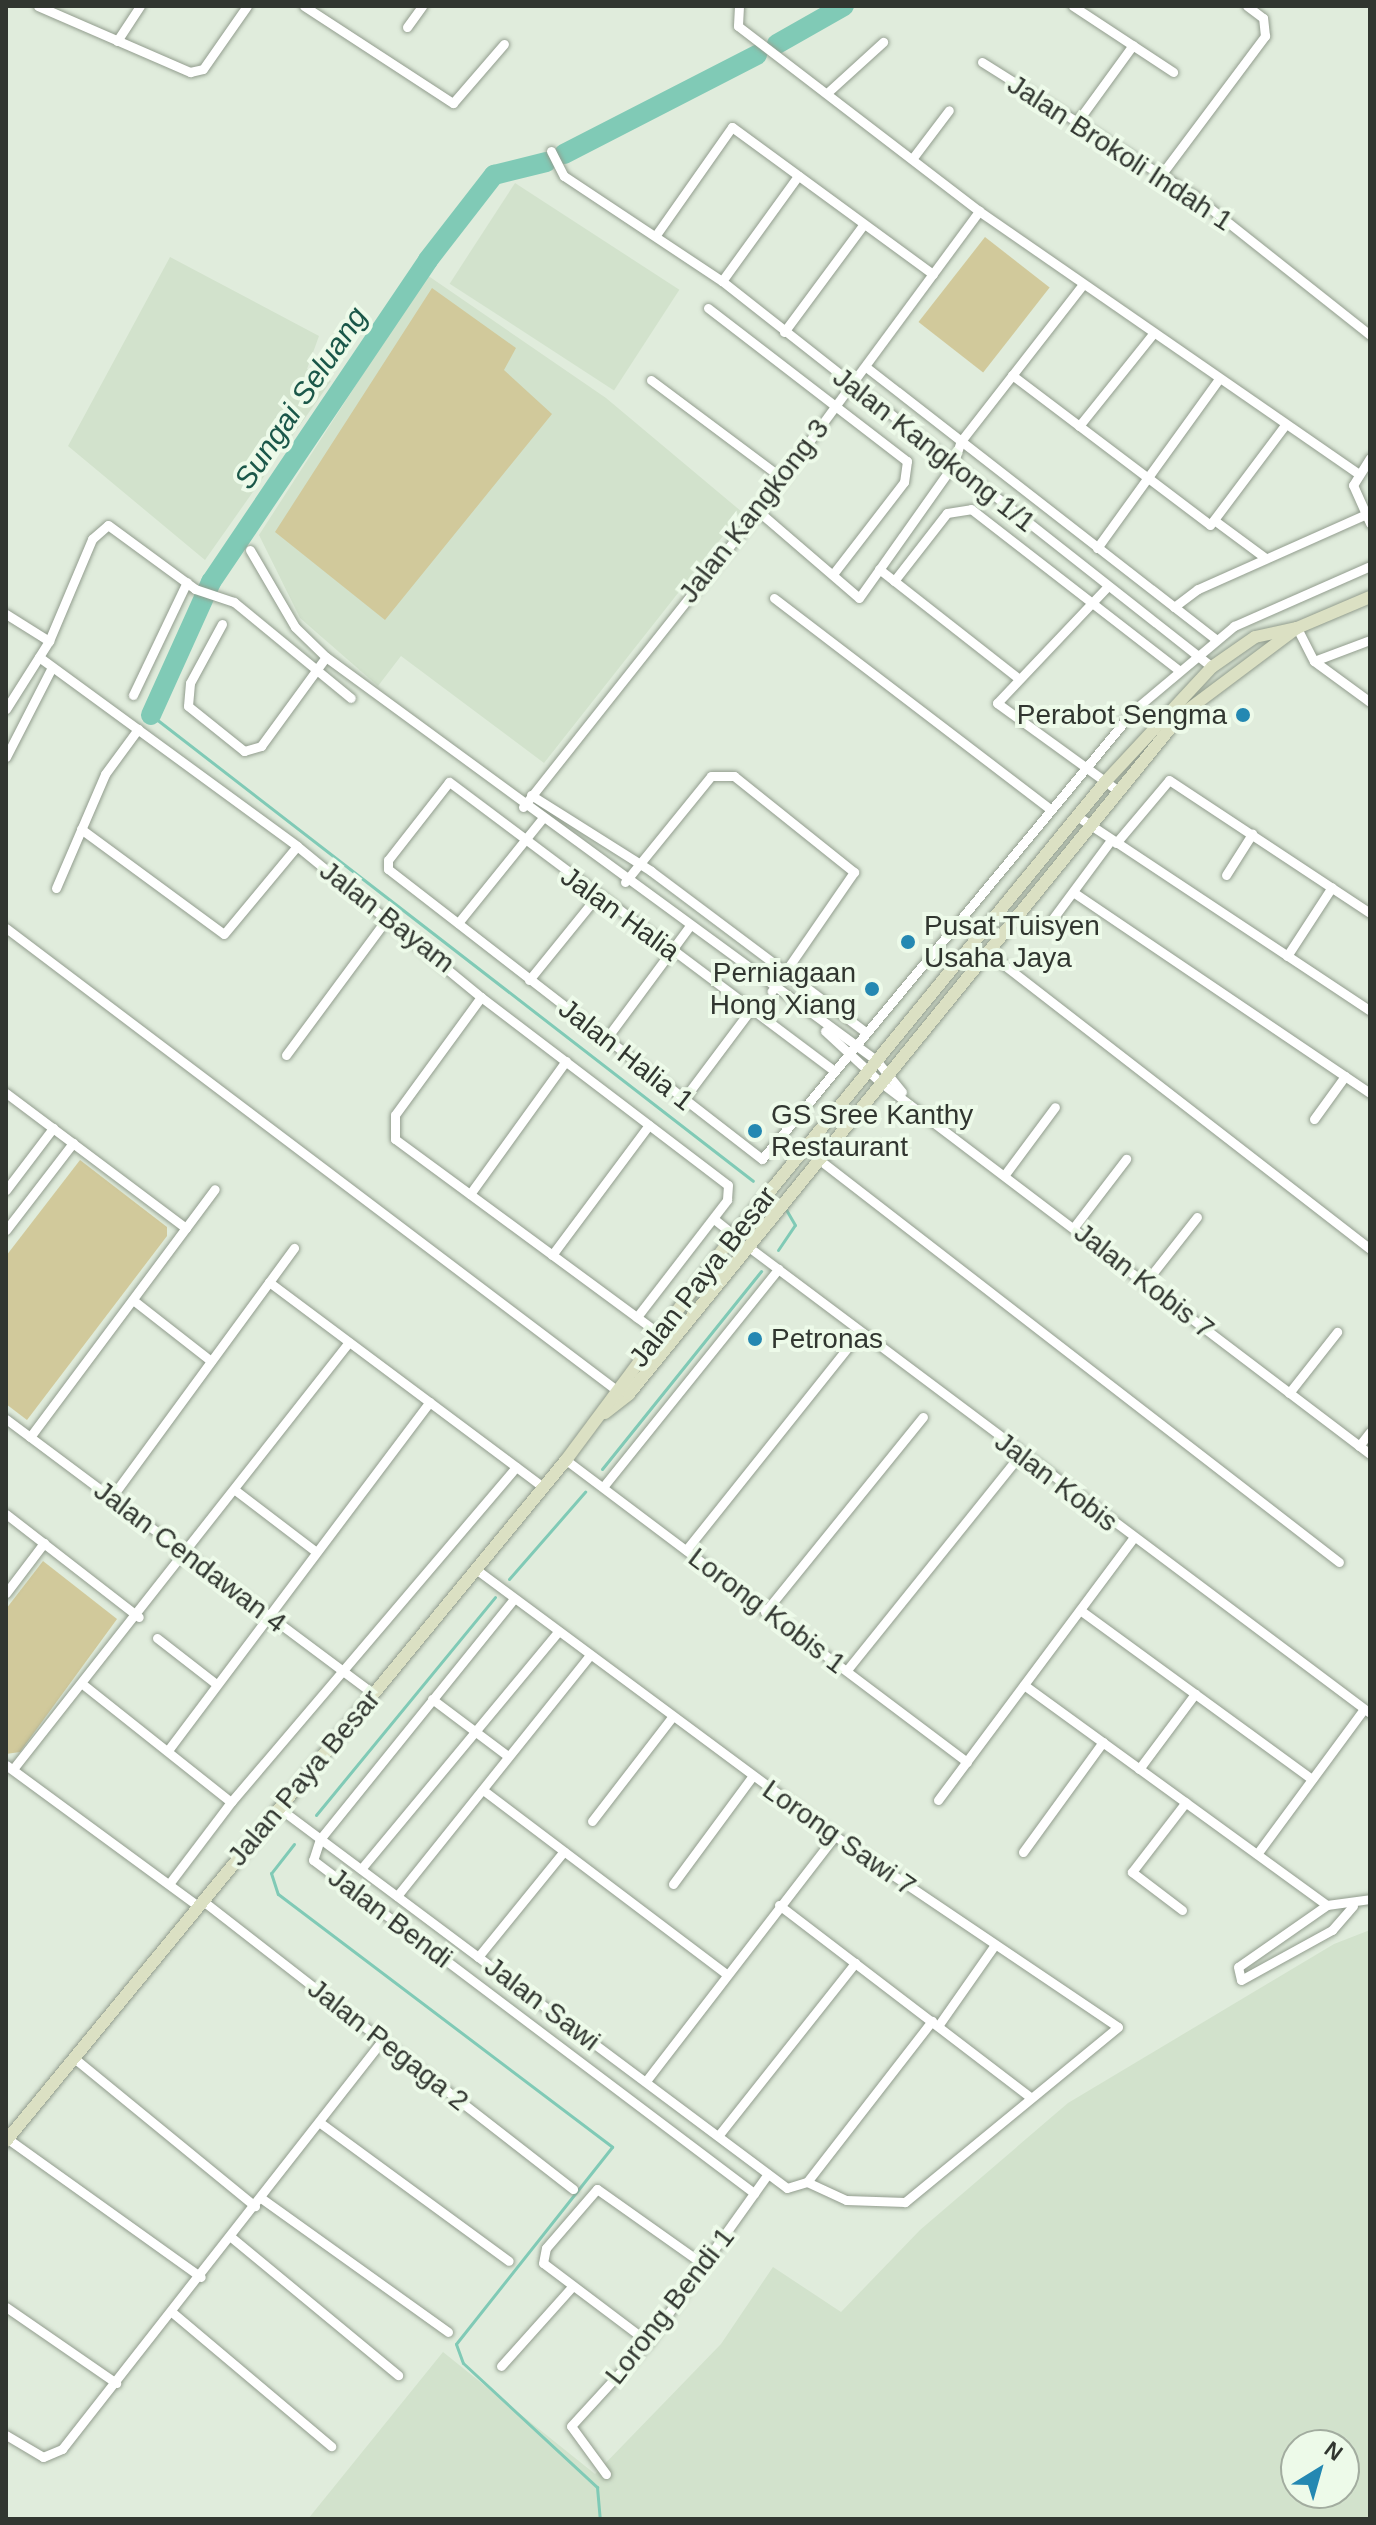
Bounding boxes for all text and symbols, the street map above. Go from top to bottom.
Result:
street label: Jalan Brokoli Indah 1 [1001,68,1239,238]
water label: Sungai Seluang [227,300,375,496]
street label: Jalan Kangkong 1/1 [826,361,1042,539]
street label: Jalan Kangkong 3 [672,412,836,610]
place label: Perabot Sengma [1017,698,1227,732]
marker: Perabot Sengma [1234,706,1252,724]
street label: Jalan Bayam [313,854,461,980]
street label: Jalan Halia [554,860,686,968]
place label: Pusat Tuisyen Usaha Jaya [924,909,1100,975]
marker: Pusat Tuisyen Usaha Jaya [899,933,917,951]
place label: Perniagaan Hong Xiang [710,956,856,1022]
marker: Perniagaan Hong Xiang [863,980,881,998]
street label: Jalan Halia 1 [552,992,700,1118]
place label: GS Sree Kanthy Restaurant [771,1098,973,1164]
marker: GS Sree Kanthy Restaurant [746,1122,764,1140]
street label: Jalan Paya Besar [622,1180,784,1374]
street label: Jalan Kobis 7 [1067,1216,1221,1346]
place label: Petronas [771,1322,883,1356]
marker: Petronas [746,1330,764,1348]
street label: Jalan Kobis [988,1425,1124,1539]
street label: Jalan Cendawan 4 [87,1474,293,1640]
street label: Lorong Kobis 1 [682,1541,852,1681]
street label: Jalan Paya Besar [221,1683,387,1873]
street label: Lorong Sawi 7 [756,1773,922,1903]
street label: Jalan Bendi [321,1861,459,1975]
street label: Jalan Sawi [478,1950,606,2058]
street label: Jalan Pegaga 2 [301,1972,475,2118]
street label: Lorong Bendi 1 [598,2221,742,2391]
north arrow [1280,2429,1360,2509]
text: N [1320,2436,1347,2466]

